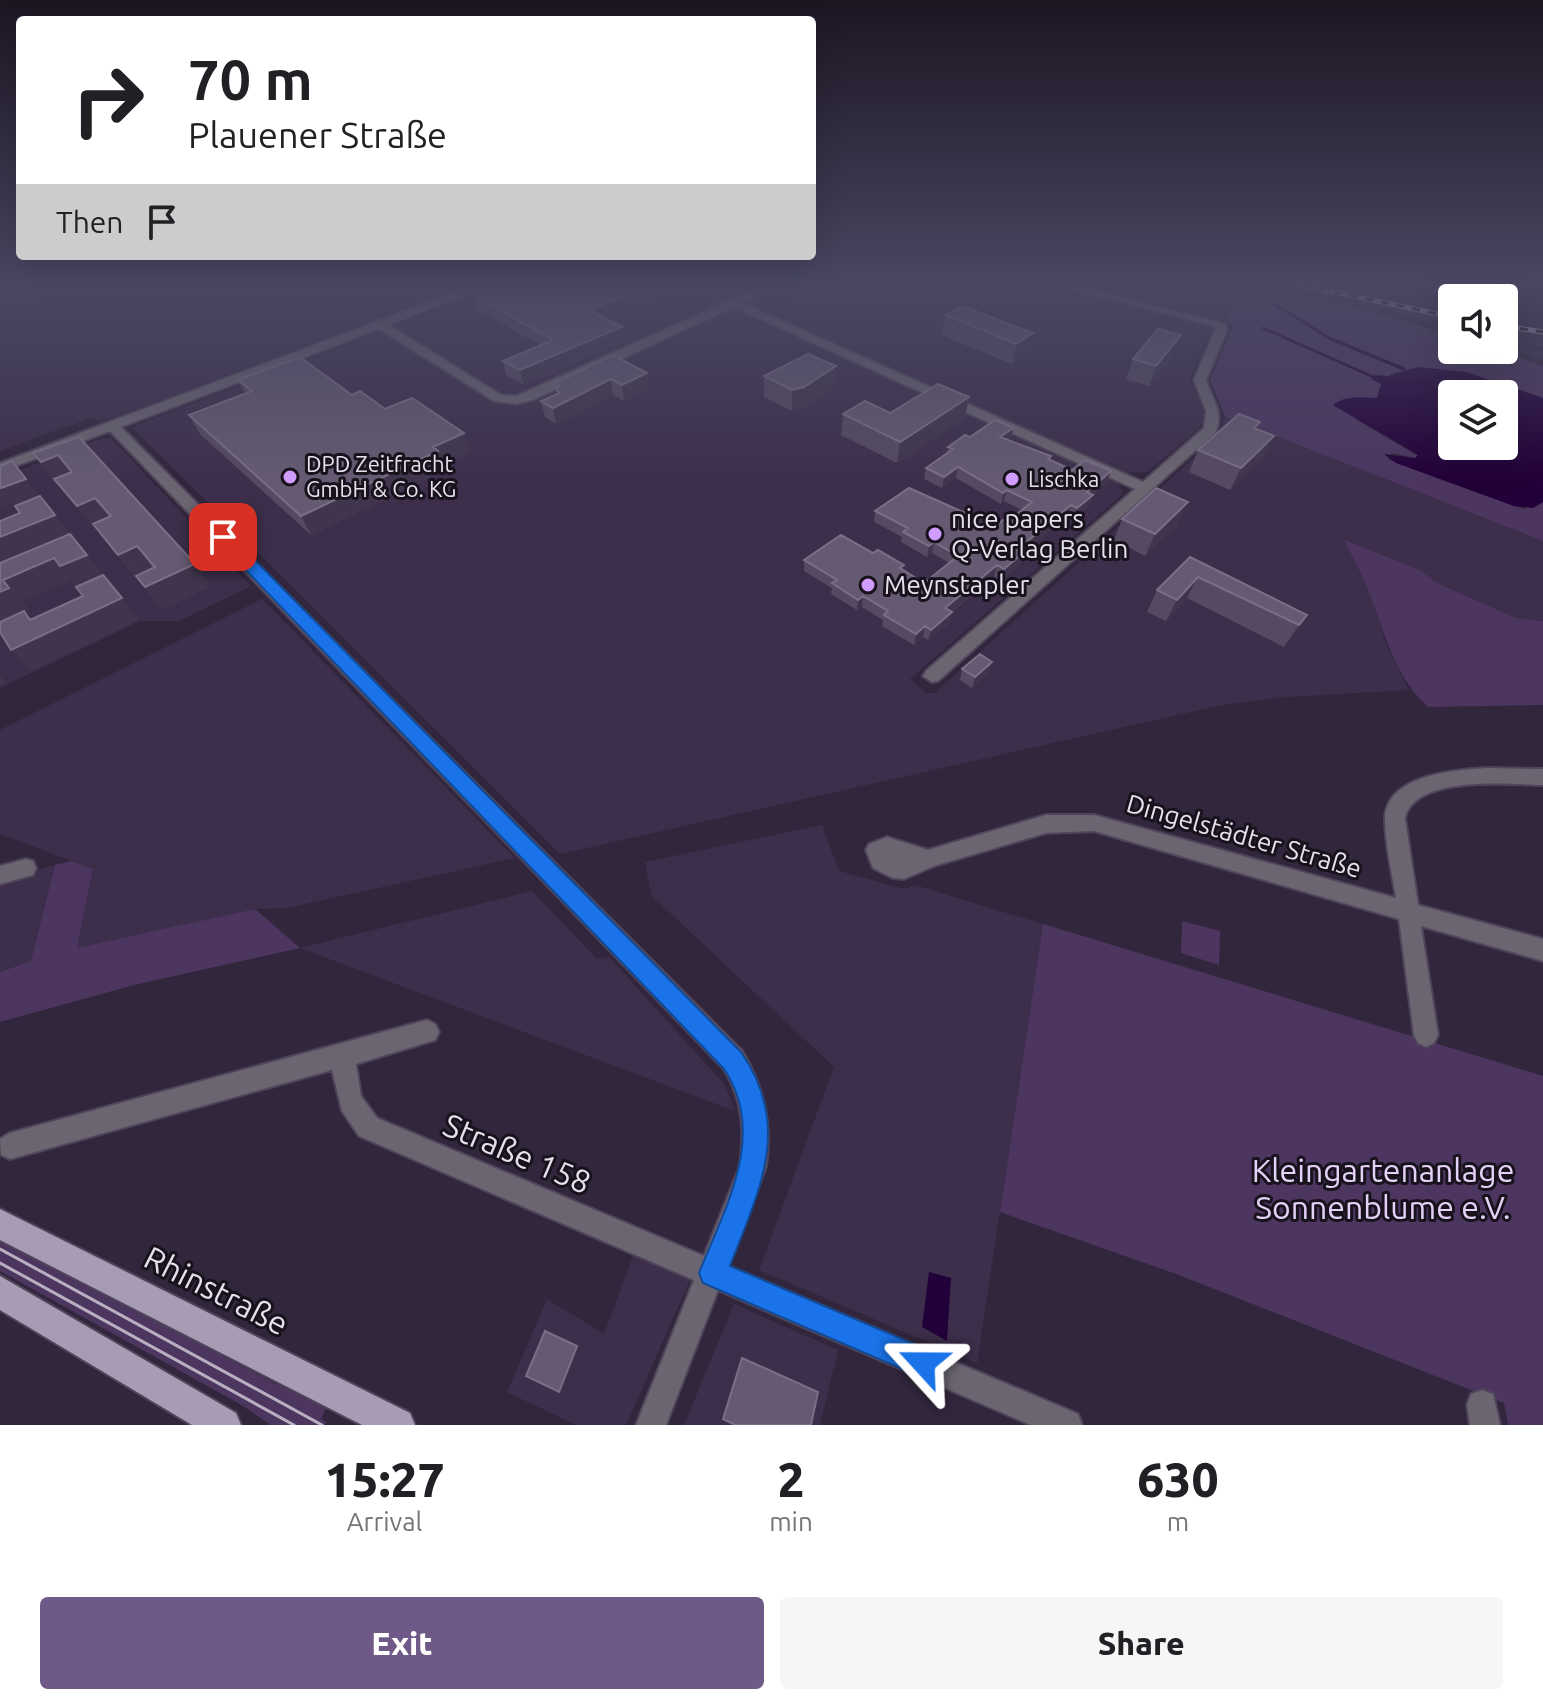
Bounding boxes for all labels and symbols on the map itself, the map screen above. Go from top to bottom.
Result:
place label: DPD Zeitfracht GmbH & Co. KG [306,451,456,501]
place label: Lischka [1028,466,1099,491]
marker: DPD Zeitfracht GmbH & Co. KG [281,468,299,486]
marker: Lischka [1003,470,1021,488]
pin [189,503,257,571]
place label: nice papers Q-Verlag Berlin [951,504,1128,563]
marker: nice papers Q-Verlag Berlin [926,525,944,543]
place label: Meynstapler [884,570,1030,599]
marker: Meynstapler [859,576,877,594]
street label: Dingelstädter Straße [1123,788,1365,883]
street label: Straße 158 [438,1106,596,1200]
park label: Kleingartenanlage Sonnenblume e.V. [1252,1152,1514,1225]
street label: Rhinstraße [139,1239,294,1342]
position arrow [881,1321,965,1405]

